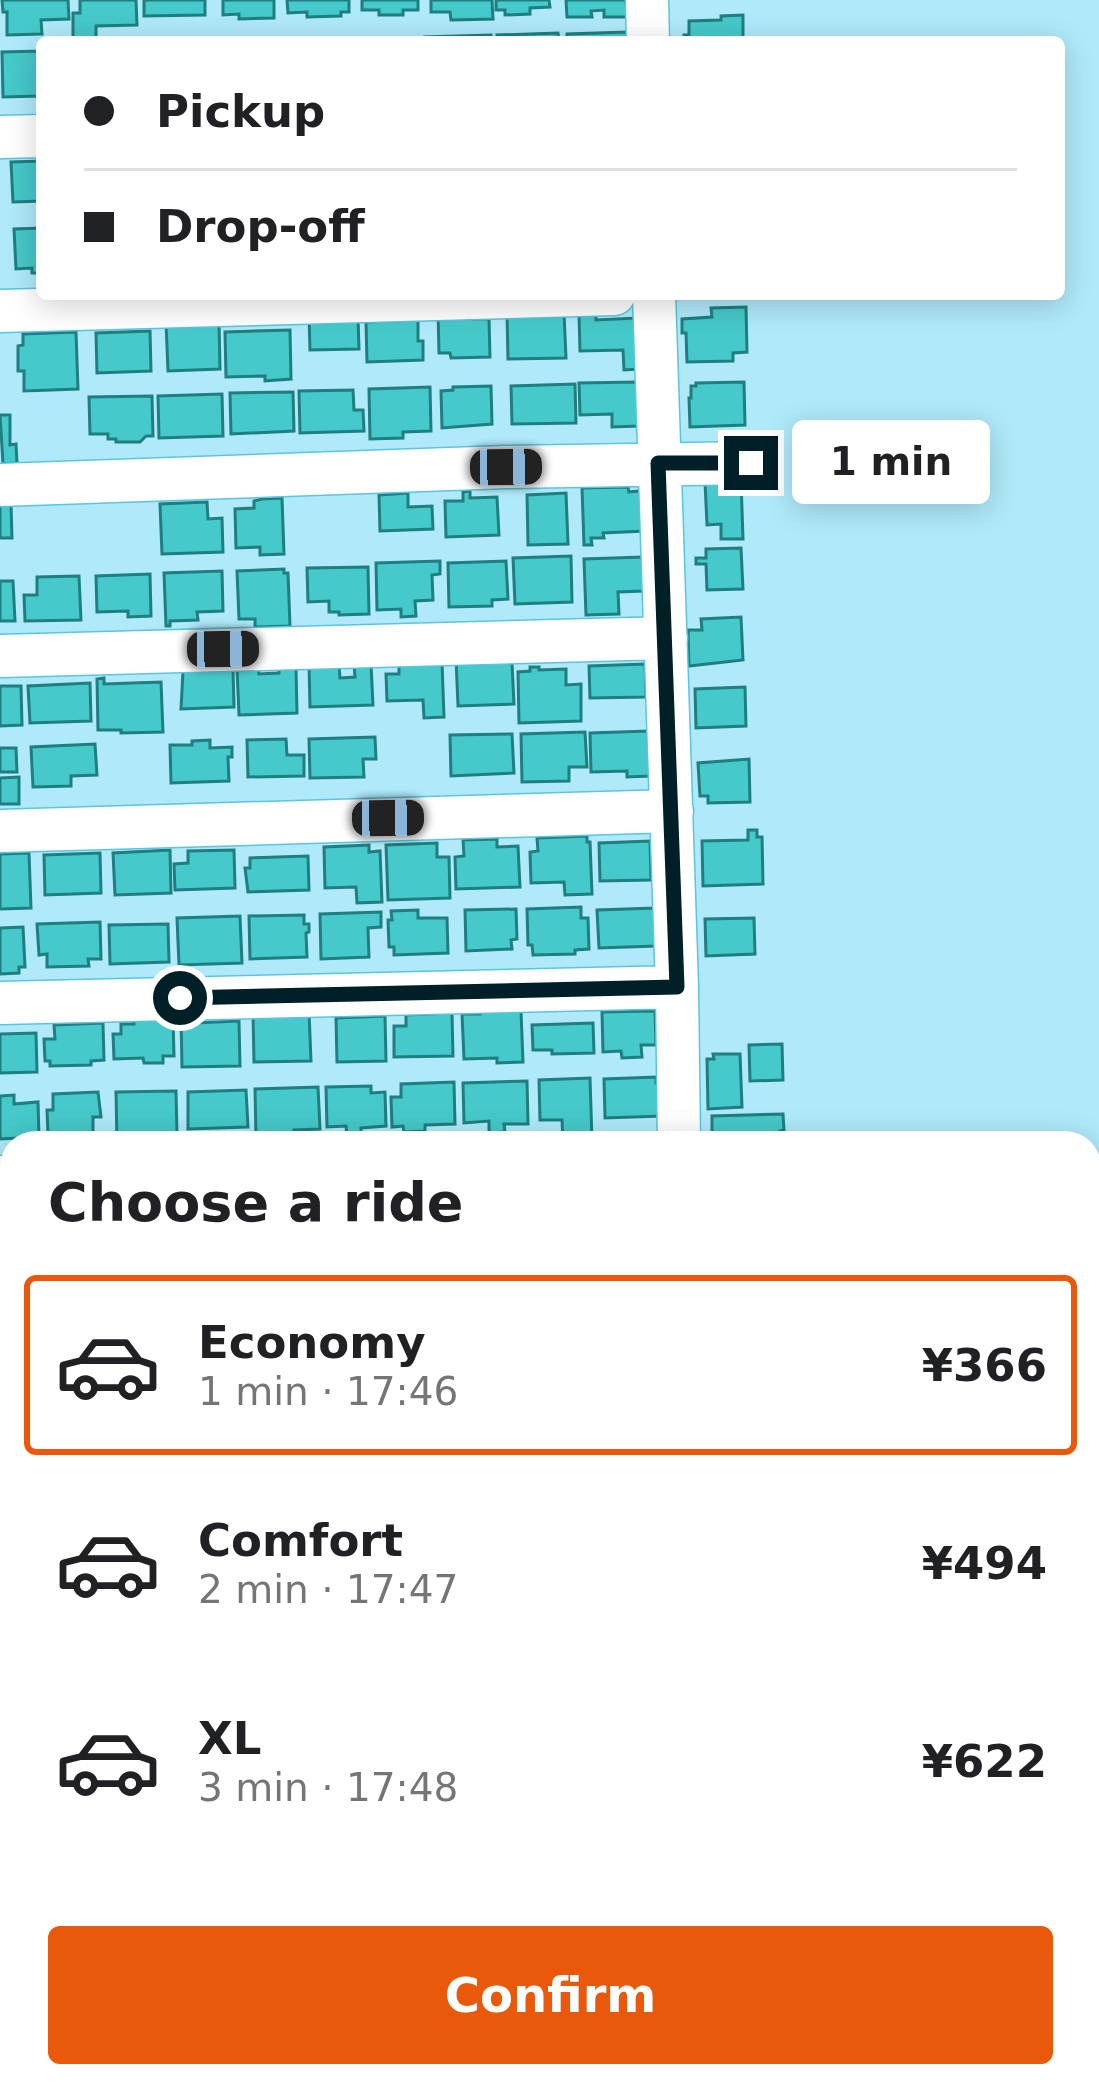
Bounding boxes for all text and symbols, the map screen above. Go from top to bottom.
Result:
text: Pickup [156,85,325,138]
text: Drop-off [156,200,365,253]
callout: 1 min [793,421,991,505]
route end [724,436,778,490]
text: 1 min [830,439,952,484]
car [470,448,542,486]
car [187,630,259,668]
car [352,799,424,837]
route start [153,971,207,1025]
text: Choose a ride [48,1171,464,1234]
icon: car [54,1311,162,1419]
text: Economy [198,1316,426,1369]
text: ¥366 [922,1339,1047,1392]
text: 1 min · 17:46 [198,1369,458,1414]
icon: car [54,1509,162,1617]
text: Comfort [198,1514,403,1567]
text: ¥494 [922,1537,1047,1590]
text: 2 min · 17:47 [198,1567,458,1612]
icon: car [54,1707,162,1815]
text: XL [198,1712,261,1765]
text: ¥622 [922,1735,1047,1788]
text: 3 min · 17:48 [198,1765,458,1810]
button: Confirm [48,1926,1053,2064]

